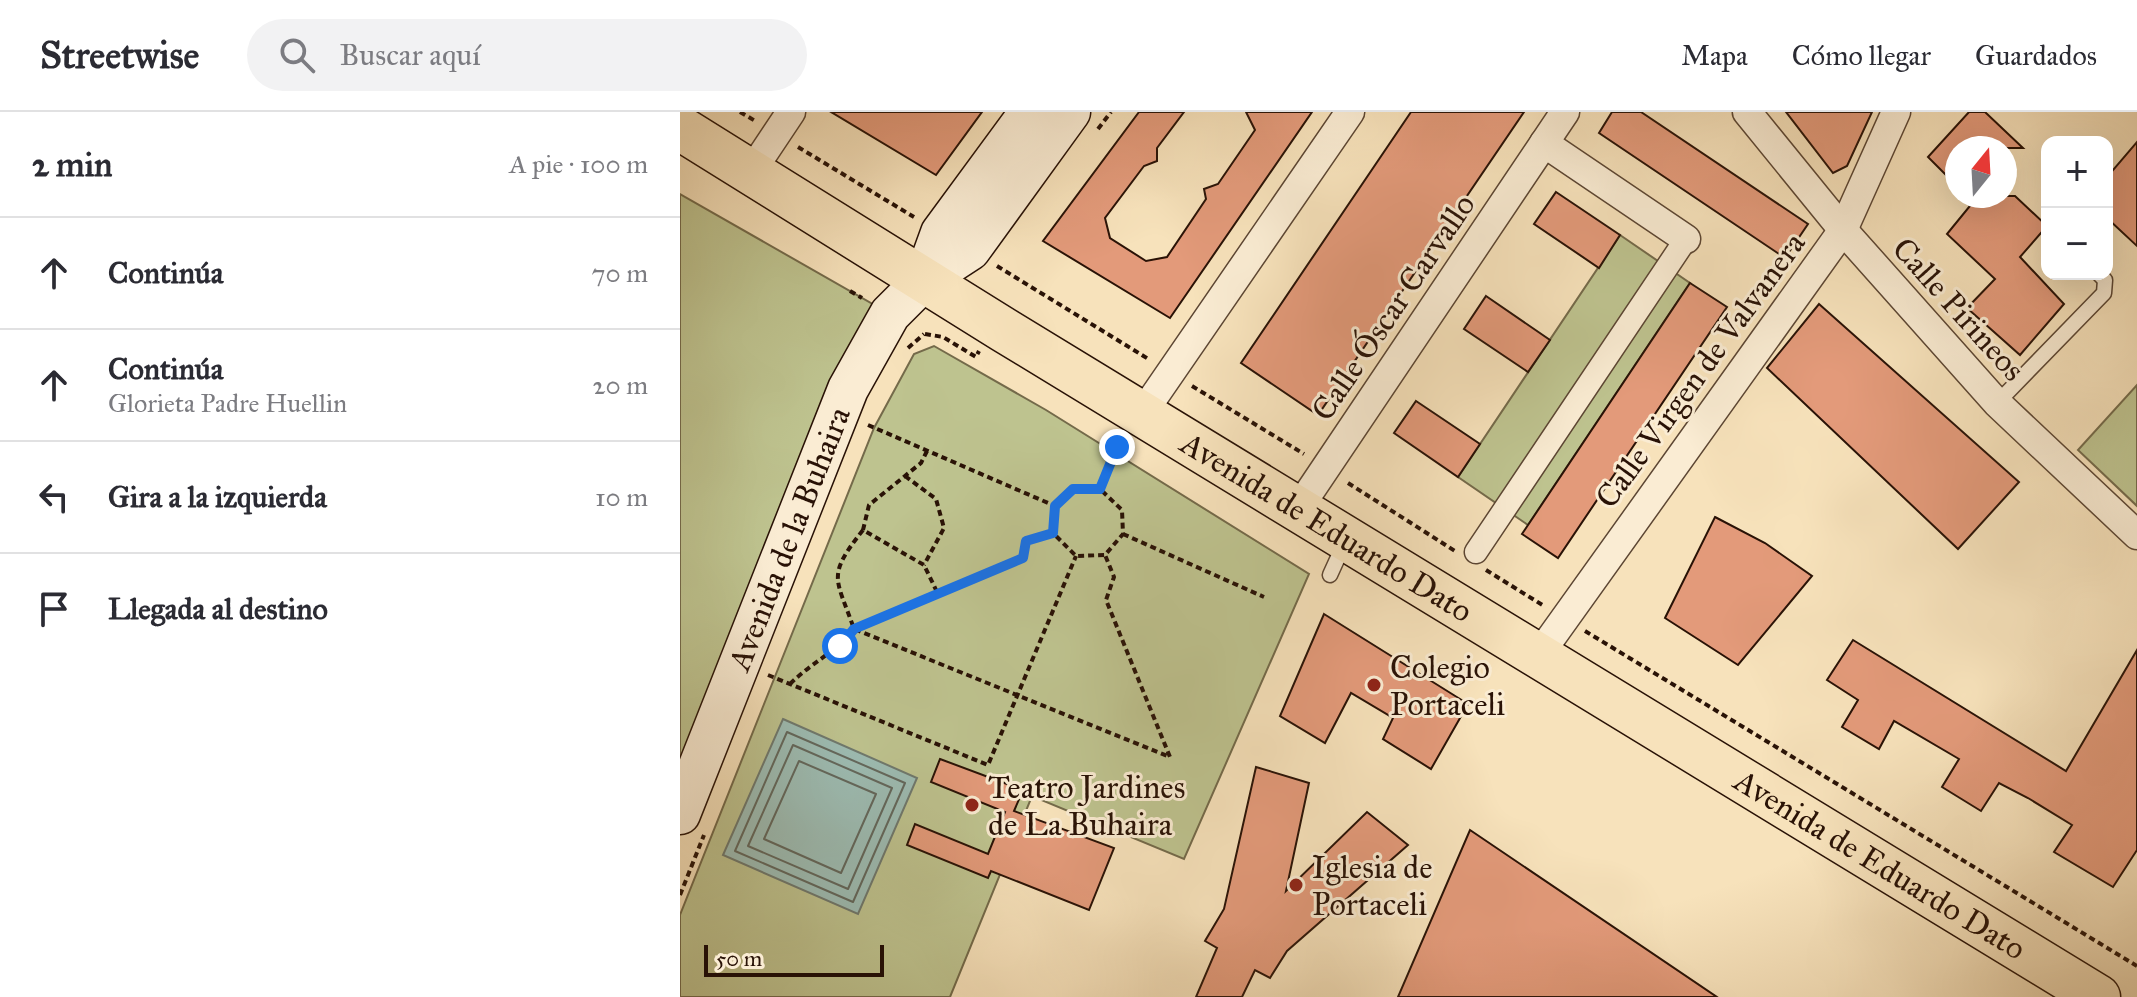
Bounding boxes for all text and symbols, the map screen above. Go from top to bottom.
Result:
search box [247,19,807,91]
text: Streetwise [40,32,199,78]
icon: search [275,33,319,77]
text: Buscar aquí [339,37,480,73]
text: Mapa [1681,38,1748,73]
text: Cómo llegar [1792,38,1931,73]
text: Guardados [1975,38,2097,73]
north arrow [1945,136,2017,208]
map controls [2041,136,2113,280]
button: + [2041,136,2113,208]
text: 2 min [32,144,112,185]
text: A pie · 100 m [509,148,648,180]
street label: Calle Óscar Carvallo [1302,186,1484,428]
button: − [2041,208,2113,280]
street label: Calle Virgen de Valvanera [1587,225,1814,516]
street label: Calle Pirineos [1884,230,2033,389]
icon: ahead [32,251,76,295]
text: Continúa [108,255,224,291]
text: 70 m [592,257,648,289]
text: Continúa [108,351,224,387]
icon: ahead [32,363,76,407]
text: 20 m [593,369,648,401]
text: Glorieta Padre Huellin [108,387,347,419]
street label: Avenida de la Buhaira [719,401,859,678]
street label: Avenida de Eduardo Dato [1172,423,1480,631]
route end [1099,429,1135,465]
icon: left [32,475,76,519]
text: Gira a la izquierda [108,479,327,515]
text: 10 m [595,481,648,513]
icon: arrive [32,587,76,631]
text: Llegada al destino [108,591,328,627]
route start [822,628,858,664]
place label: Colegio Portaceli [1390,648,1505,724]
marker: Colegio Portaceli [1365,676,1383,694]
street label: Avenida de Eduardo Dato [1725,760,2033,968]
place label: Teatro Jardines de La Buhaira [988,768,1185,844]
marker: Teatro Jardines de La Buhaira [963,796,981,814]
place label: Iglesia de Portaceli [1312,848,1432,924]
marker: Iglesia de Portaceli [1287,876,1305,894]
scale bar [704,941,884,977]
text: 50 m [716,945,762,972]

